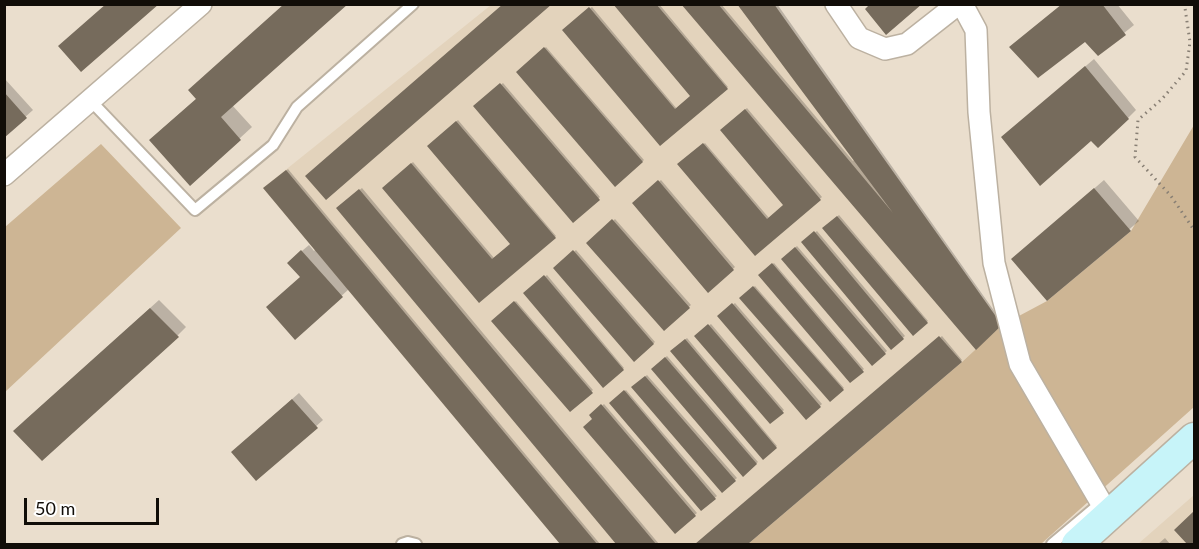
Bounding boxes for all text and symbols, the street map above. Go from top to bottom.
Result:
scale bar [27,486,162,524]
text: 50 m [35,497,75,519]

